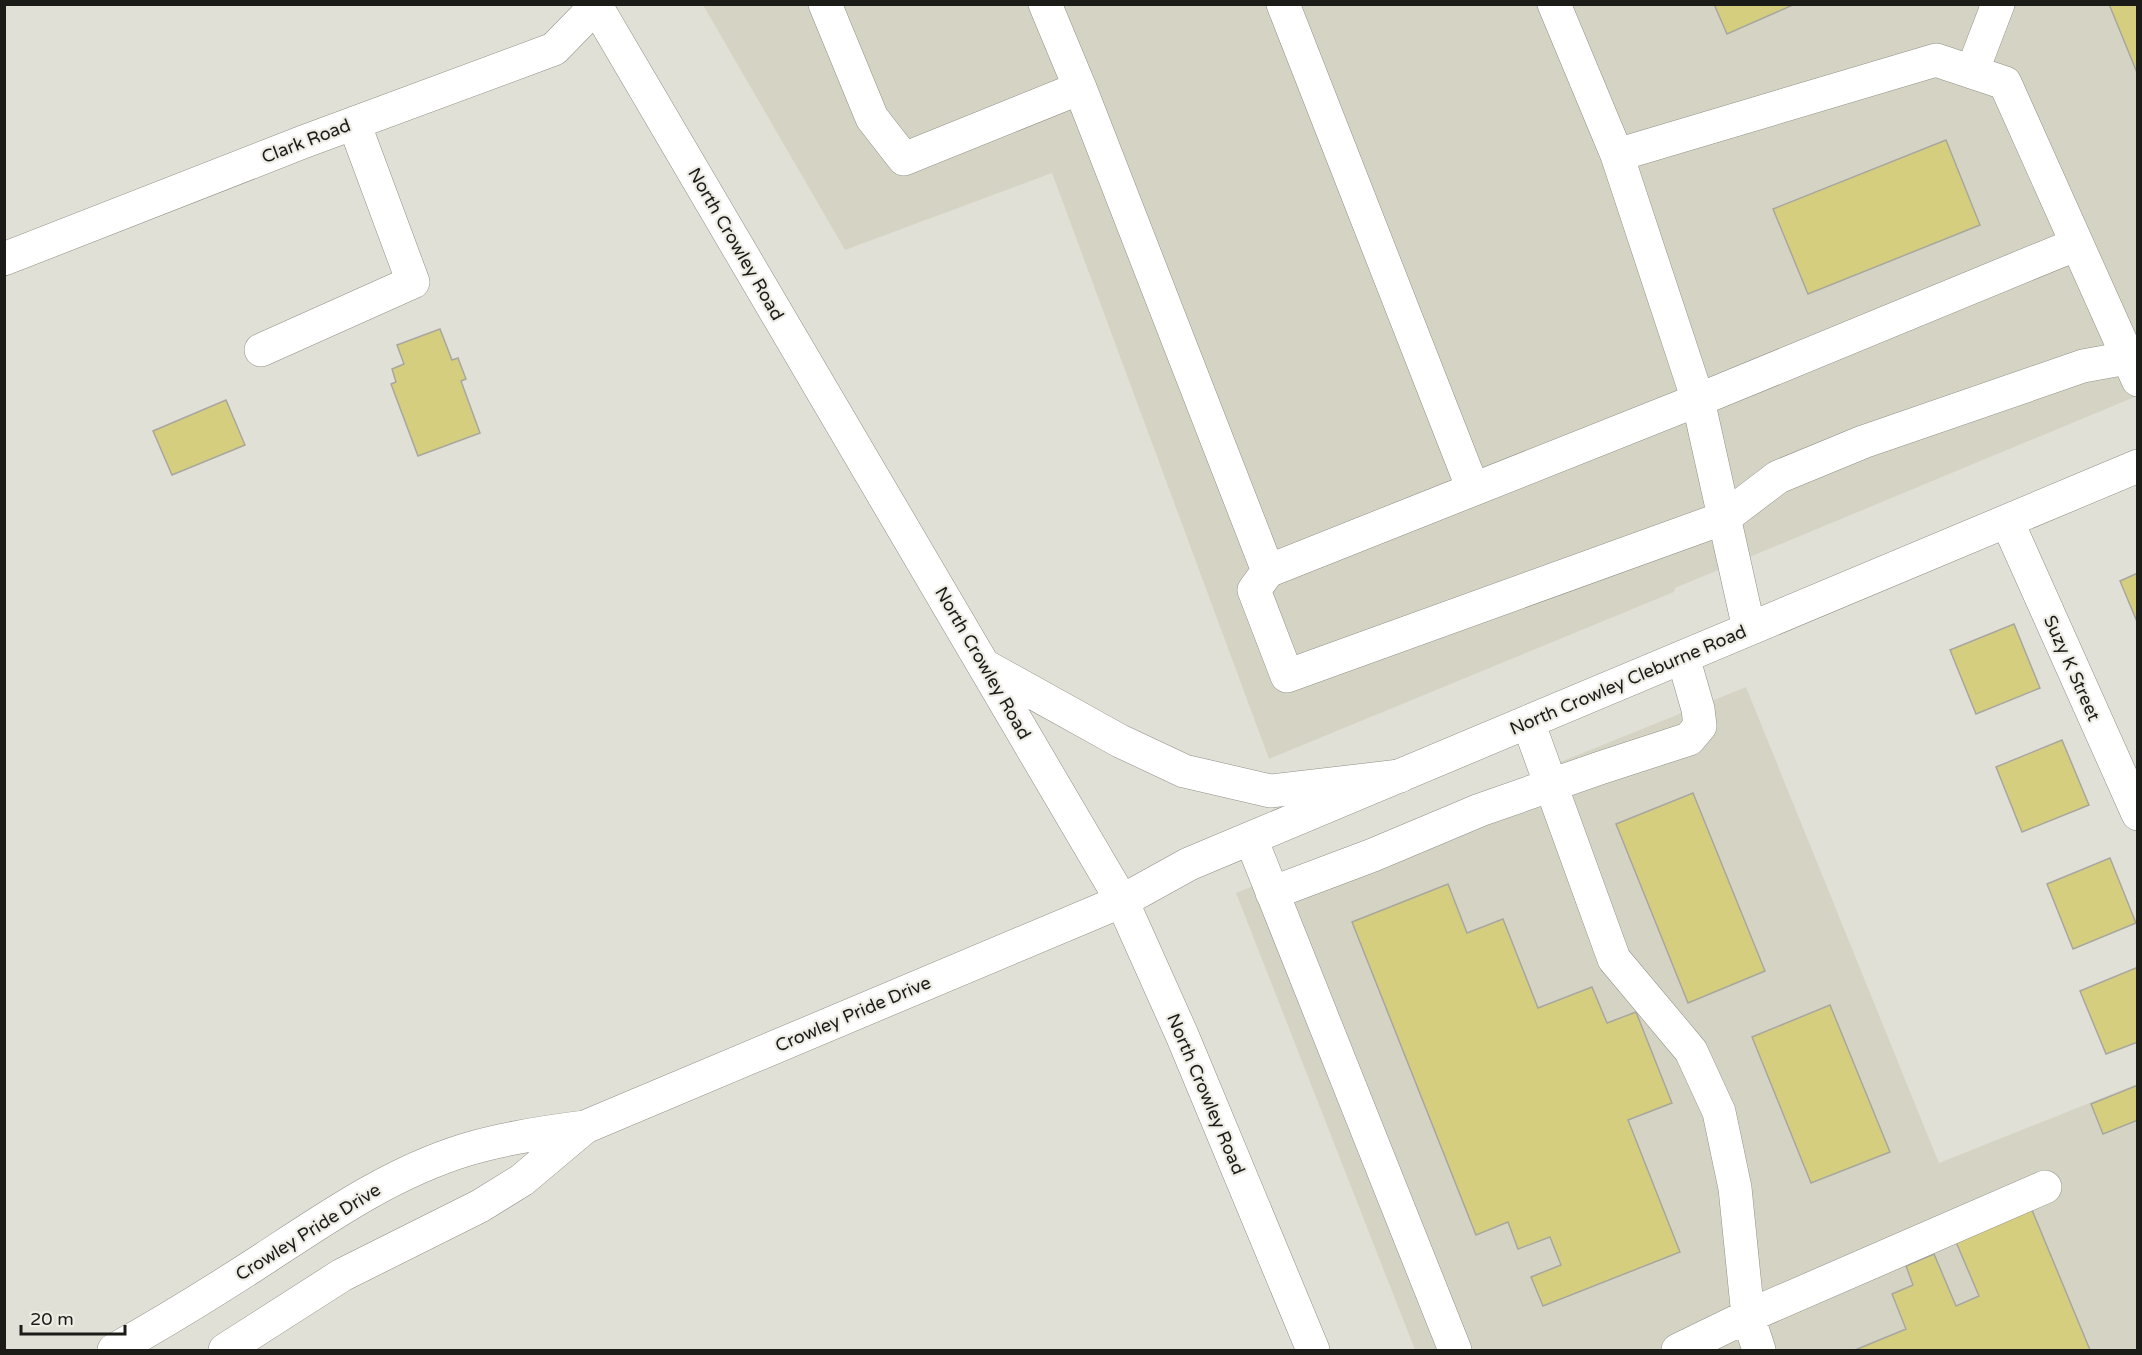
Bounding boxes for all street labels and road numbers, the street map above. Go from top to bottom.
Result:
street label: Clark Road [258,114,354,168]
street label: North Crowley Road [683,164,789,324]
street label: North Crowley Road [930,583,1036,743]
street label: Suzy K Street [2039,612,2105,724]
street label: North Crowley Cleburne Road [1506,620,1750,740]
street label: Crowley Pride Drive [772,971,934,1057]
street label: North Crowley Road [1162,1010,1250,1178]
street label: Crowley Pride Drive [231,1178,385,1286]

